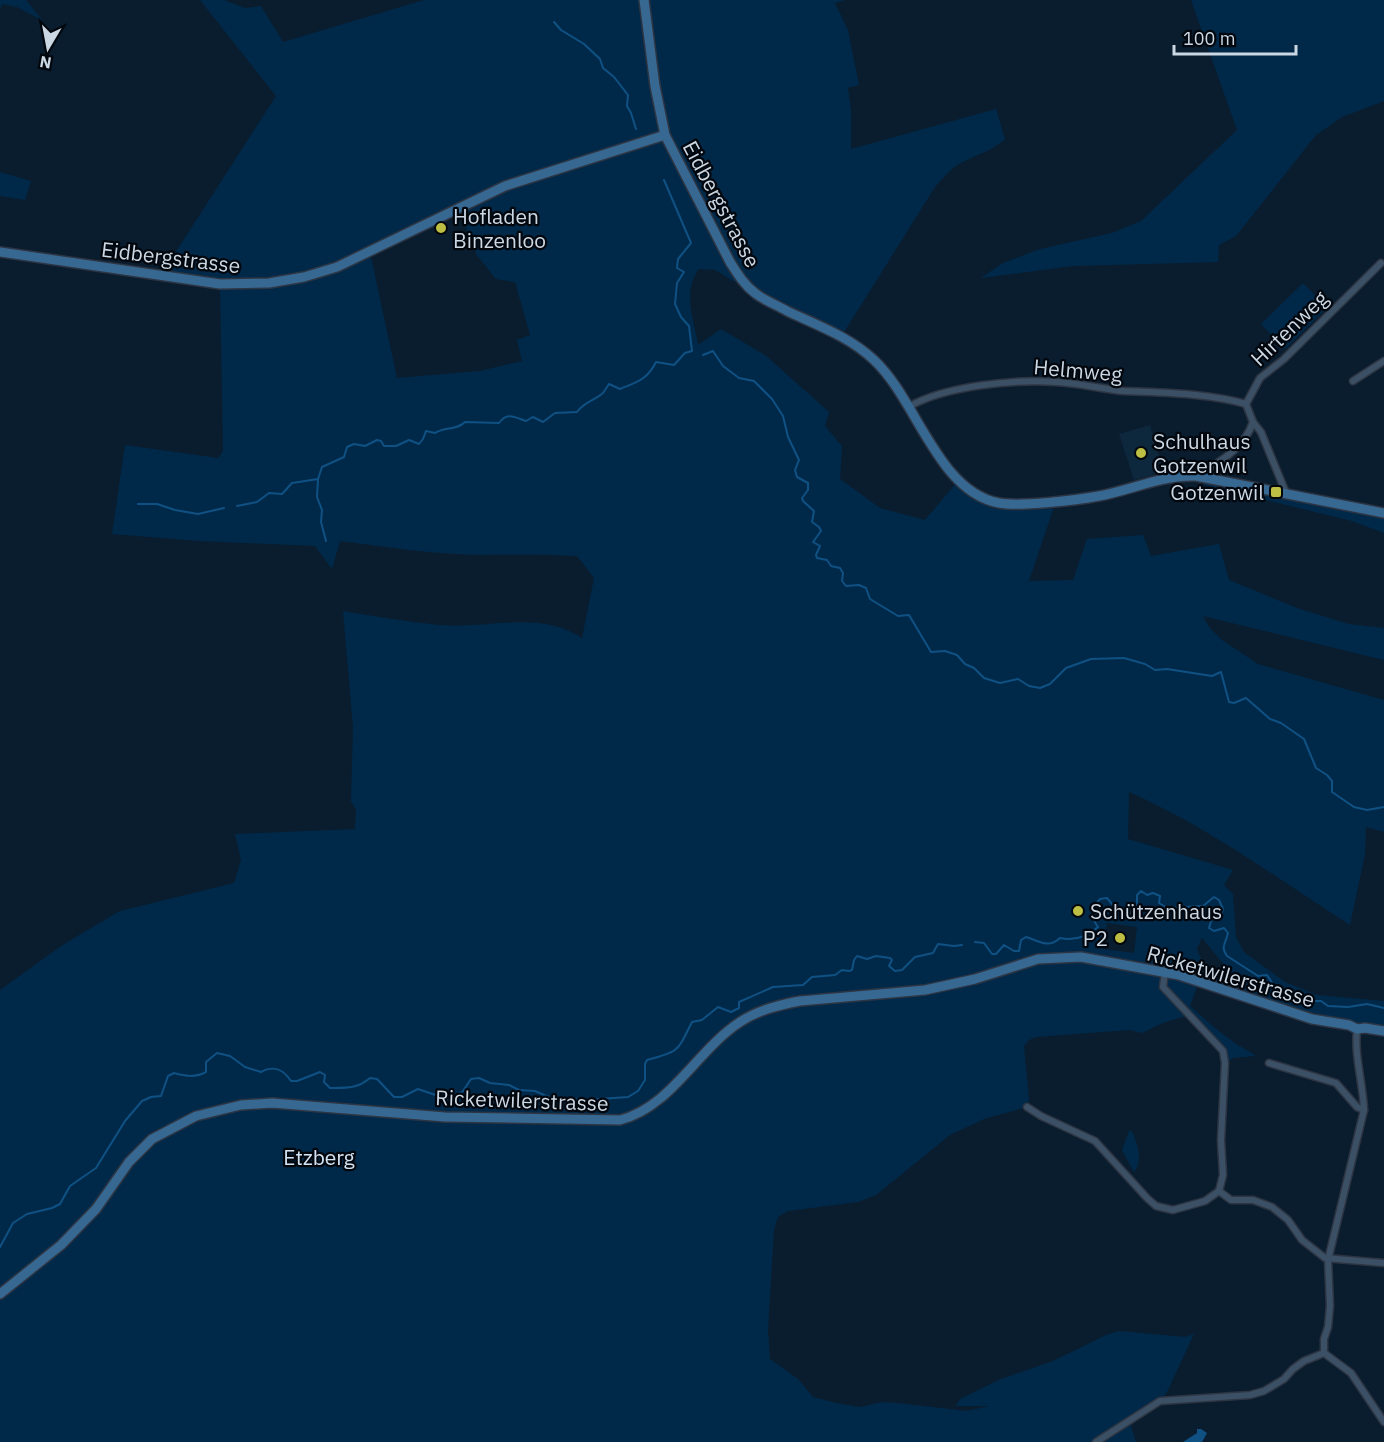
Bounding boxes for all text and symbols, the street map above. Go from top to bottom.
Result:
north arrow [18,18,78,78]
scale bar [1174,18,1296,56]
text: 100 m [1183,27,1235,50]
text: N [38,52,53,74]
street label: Eidbergstrasse [677,136,767,272]
place label: Hofladen Binzenloo [453,202,546,254]
marker: Hofladen Binzenloo [434,221,448,235]
street label: Eidbergstrasse [100,235,242,279]
street label: Hirtenweg [1244,284,1334,372]
street label: Helmweg [1032,352,1124,388]
place label: Schulhaus Gotzenwil [1153,427,1251,479]
marker: Schulhaus Gotzenwil [1134,446,1148,460]
place label: Gotzenwil [1170,478,1264,506]
marker: Gotzenwil [1269,485,1283,499]
place label: Schützenhaus [1090,897,1222,925]
marker: Schützenhaus [1071,904,1085,918]
place label: P2 [1083,924,1108,952]
marker: P2 [1113,931,1127,945]
street label: Ricketwilerstrasse [1144,939,1318,1013]
street label: Ricketwilerstrasse [435,1083,609,1117]
park label: Etzberg [283,1143,355,1171]

